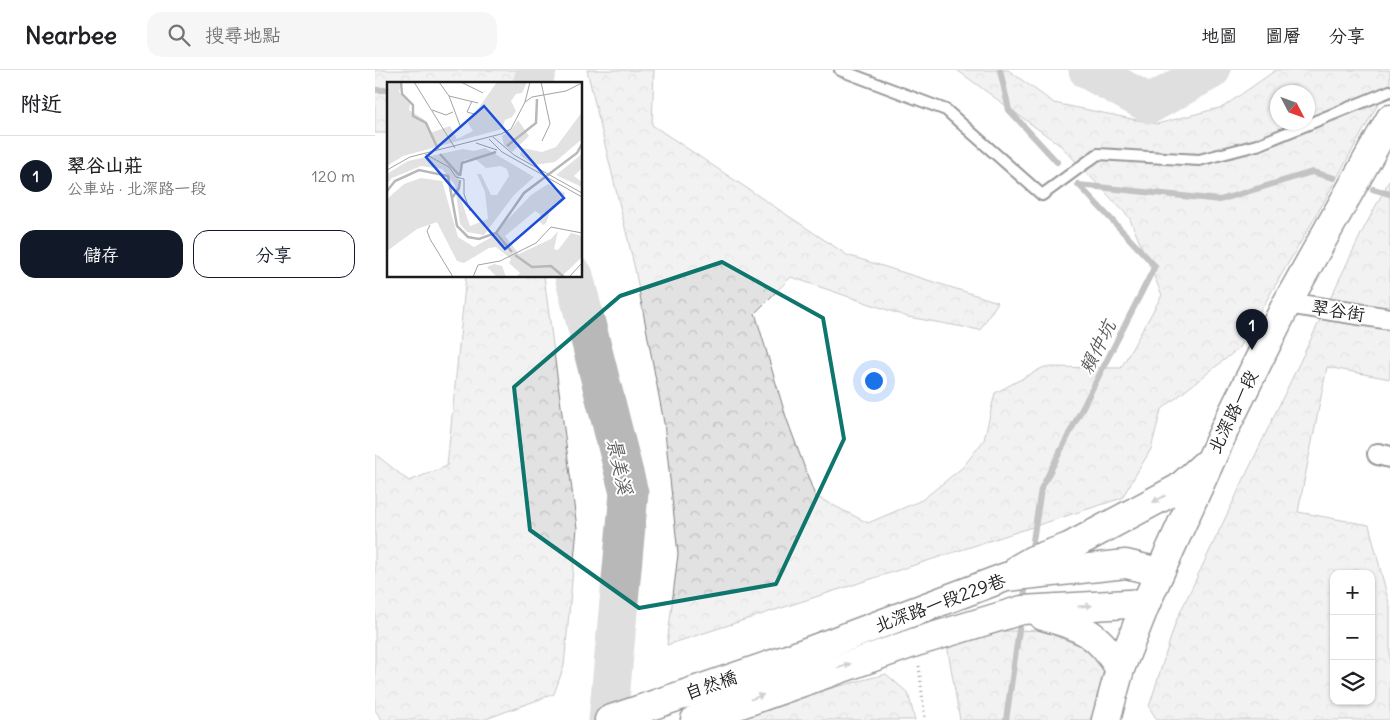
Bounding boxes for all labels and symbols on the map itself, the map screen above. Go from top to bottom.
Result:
inset map [387,82,583,278]
north arrow [1270,85,1315,130]
street label: 翠谷街 [1310,295,1367,326]
pin: 1 [1236,309,1268,350]
water label: 賴仲坑 [1073,314,1122,378]
street label: 北深路一段 [1202,366,1263,457]
your location [861,368,887,394]
water label: 景美溪 [602,436,638,497]
one-way arrow [1153,494,1166,503]
street label: 北深路一段229巷 [871,568,1009,637]
one-way arrow [1078,601,1094,609]
one-way arrow [837,662,852,670]
street label: 自然橋 [682,665,740,704]
one-way arrow [750,693,765,701]

